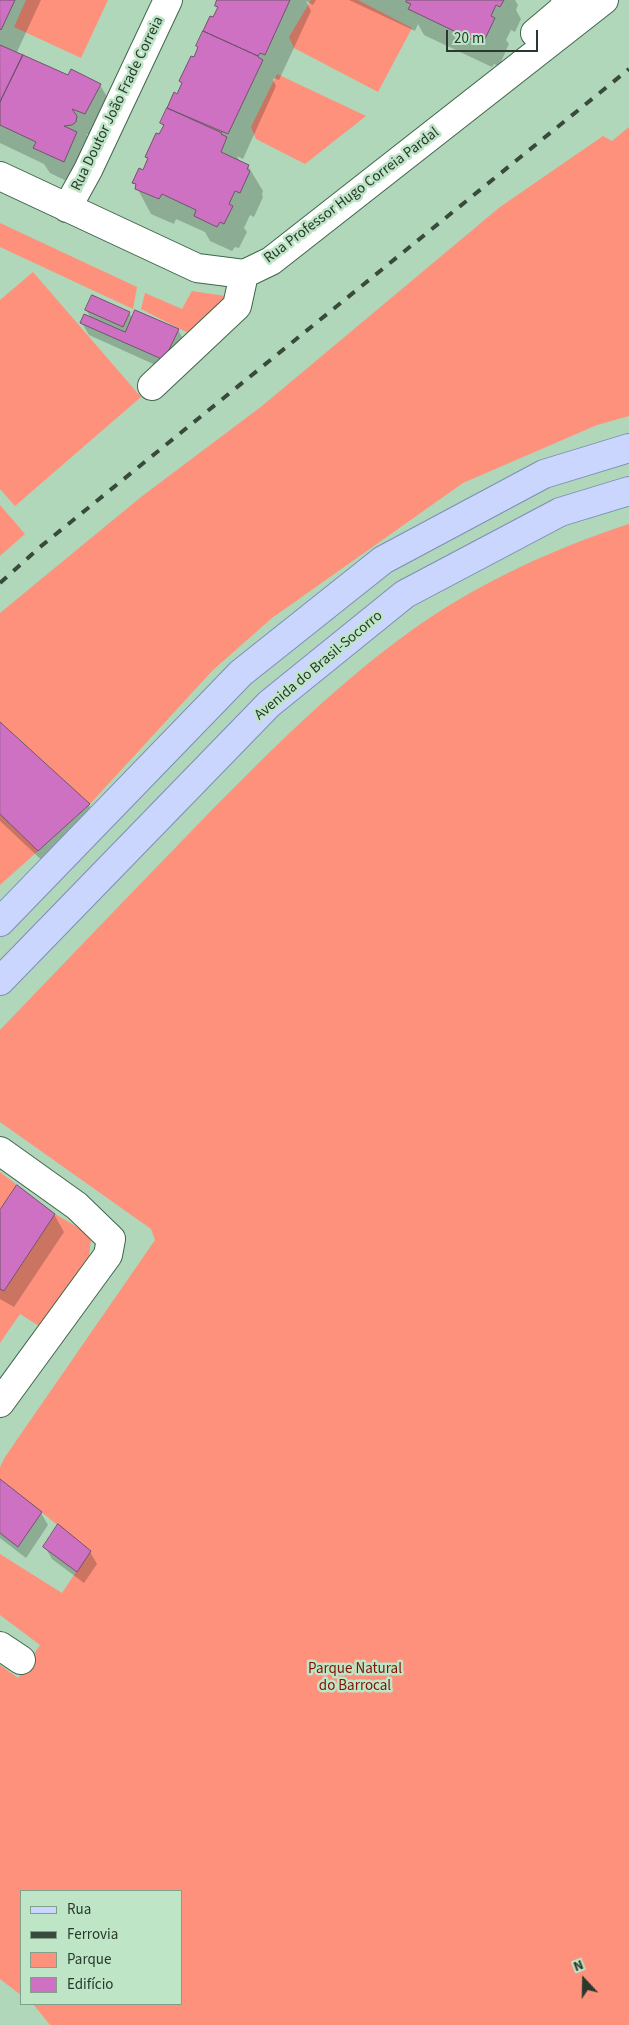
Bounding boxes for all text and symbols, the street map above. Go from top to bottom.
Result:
street label: Rua Doutor João Frade Correia [68,14,168,194]
scale bar [449,20,542,52]
text: 20 m [454,28,484,49]
street label: Rua Professor Hugo Correia Pardal [261,124,443,268]
street label: Avenida do Brasil-Socorro [251,607,387,725]
park label: Parque Natural do Barrocal [308,1661,402,1696]
legend [20,1890,182,2005]
text: Rua [67,1899,91,1920]
text: Ferrovia [67,1924,118,1945]
text: Parque [67,1949,111,1970]
north arrow [559,1955,609,2005]
text: N [571,1955,587,1977]
text: Edifício [67,1974,114,1995]

